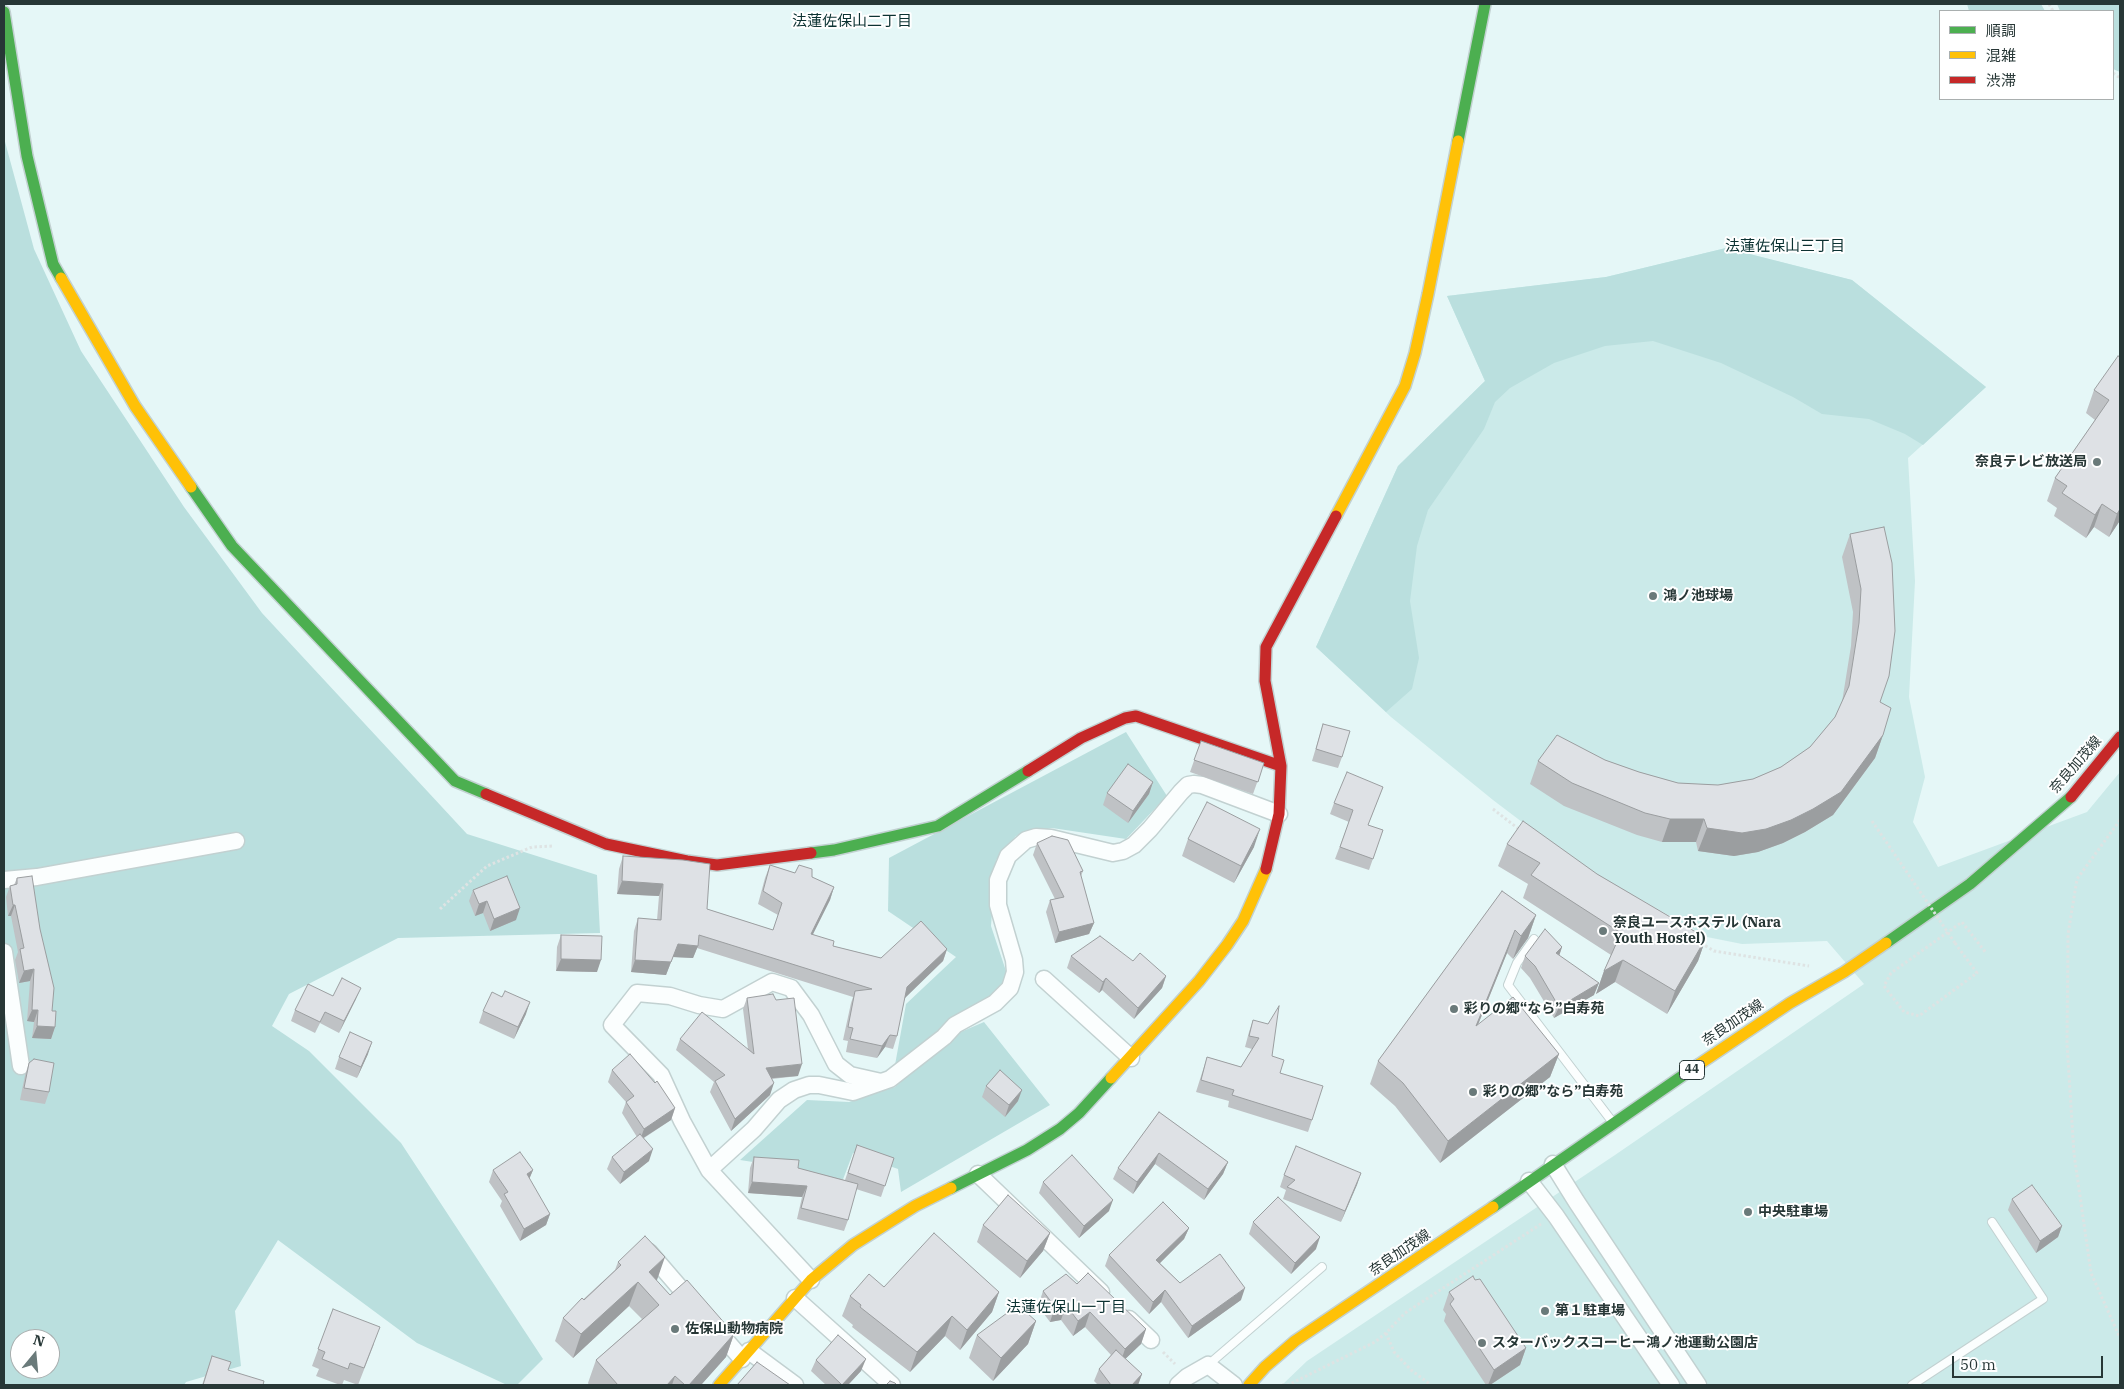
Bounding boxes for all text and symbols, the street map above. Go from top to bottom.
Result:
legend [1939,10,2114,100]
district label: 法蓮佐保山二丁目 [792,13,912,31]
text: 順調 [1986,21,2016,40]
text: 混雑 [1986,46,2016,65]
text: 渋滞 [1986,71,2016,90]
district label: 法蓮佐保山三丁目 [1725,238,1845,256]
place label: 奈良テレビ放送局 [1975,454,2087,470]
marker: 奈良テレビ放送局 [2091,456,2103,468]
place label: 鴻ノ池球場 [1663,588,1733,604]
marker: 鴻ノ池球場 [1647,590,1659,602]
street label: 奈良加茂線 [2047,733,2105,797]
place label: 奈良ユースホステル (Nara Youth Hostel) [1613,915,1781,948]
marker: 奈良ユースホステル (Nara Youth Hostel) [1597,925,1609,937]
street label: 奈良加茂線 [1699,996,1767,1050]
place label: 彩りの郷“なら”白寿苑 [1464,1001,1604,1017]
marker: 彩りの郷“なら”白寿苑 [1448,1003,1460,1015]
road number: 44 [1680,1060,1704,1080]
place label: 彩りの郷”なら”白寿苑 [1483,1084,1623,1100]
marker: 彩りの郷”なら”白寿苑 [1467,1086,1479,1098]
place label: 中央駐車場 [1758,1204,1828,1220]
marker: 中央駐車場 [1742,1206,1754,1218]
street label: 奈良加茂線 [1366,1226,1434,1280]
district label: 法蓮佐保山一丁目 [1006,1299,1126,1317]
place label: 第１駐車場 [1555,1303,1625,1319]
marker: 第１駐車場 [1539,1305,1551,1317]
place label: 佐保山動物病院 [685,1321,783,1337]
marker: 佐保山動物病院 [669,1323,681,1335]
north arrow [10,1329,60,1379]
text: N [31,1330,47,1351]
place label: スターバックスコーヒー鴻ノ池運動公園店 [1492,1335,1758,1351]
marker: スターバックスコーヒー鴻ノ池運動公園店 [1476,1337,1488,1349]
scale bar [1954,1346,2105,1378]
text: 50 m [1960,1355,1996,1374]

